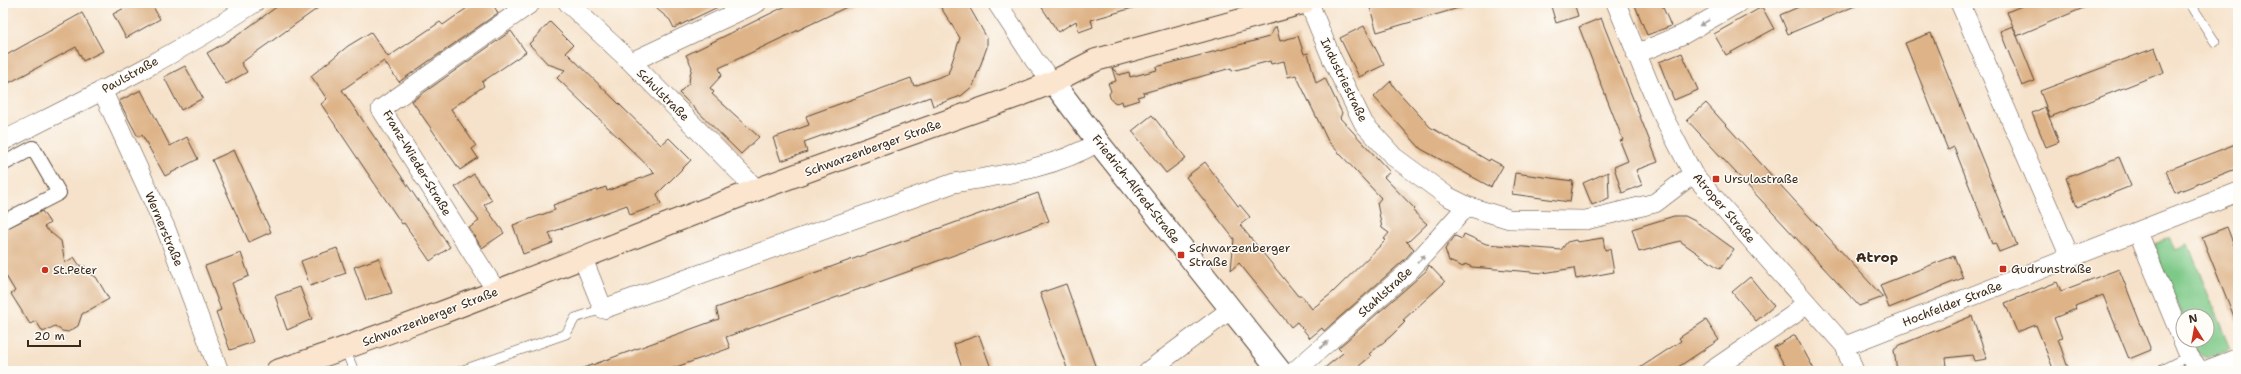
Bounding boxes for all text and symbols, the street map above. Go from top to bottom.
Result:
one-way arrow [1699,19,1710,26]
street label: Industriestraße [1317,35,1371,125]
street label: Paulstraße [99,53,161,97]
street label: Schulstraße [633,65,693,125]
street label: Franz-Wieder-Straße [379,107,455,219]
street label: Schwarzenberger Straße [803,116,944,180]
street label: Friedrich-Alfred-Straße [1088,131,1184,247]
street label: Atroper Straße [1689,170,1759,247]
place label: Ursulastraße [1724,171,1799,187]
marker: Ursulastraße [1711,174,1721,184]
street label: Wernerstraße [141,189,187,269]
place label: Schwarzenberger Straße [1189,240,1291,270]
district label: Atrop [1856,248,1898,266]
marker: Schwarzenberger Straße [1176,250,1186,260]
one-way arrow [1416,254,1426,264]
place label: Gudrunstraße [2011,261,2092,277]
place label: St.Peter [53,262,98,278]
street label: Stahlstraße [1354,263,1416,321]
marker: Gudrunstraße [1998,264,2008,274]
marker: St.Peter [40,265,50,275]
street label: Hochfelder Straße [1900,278,2004,330]
street label: Schwarzenberger Straße [360,284,500,350]
north arrow [2175,308,2215,348]
text: N [2187,310,2199,327]
scale bar [28,322,80,348]
text: 20 m [34,328,65,344]
one-way arrow [1319,341,1329,350]

